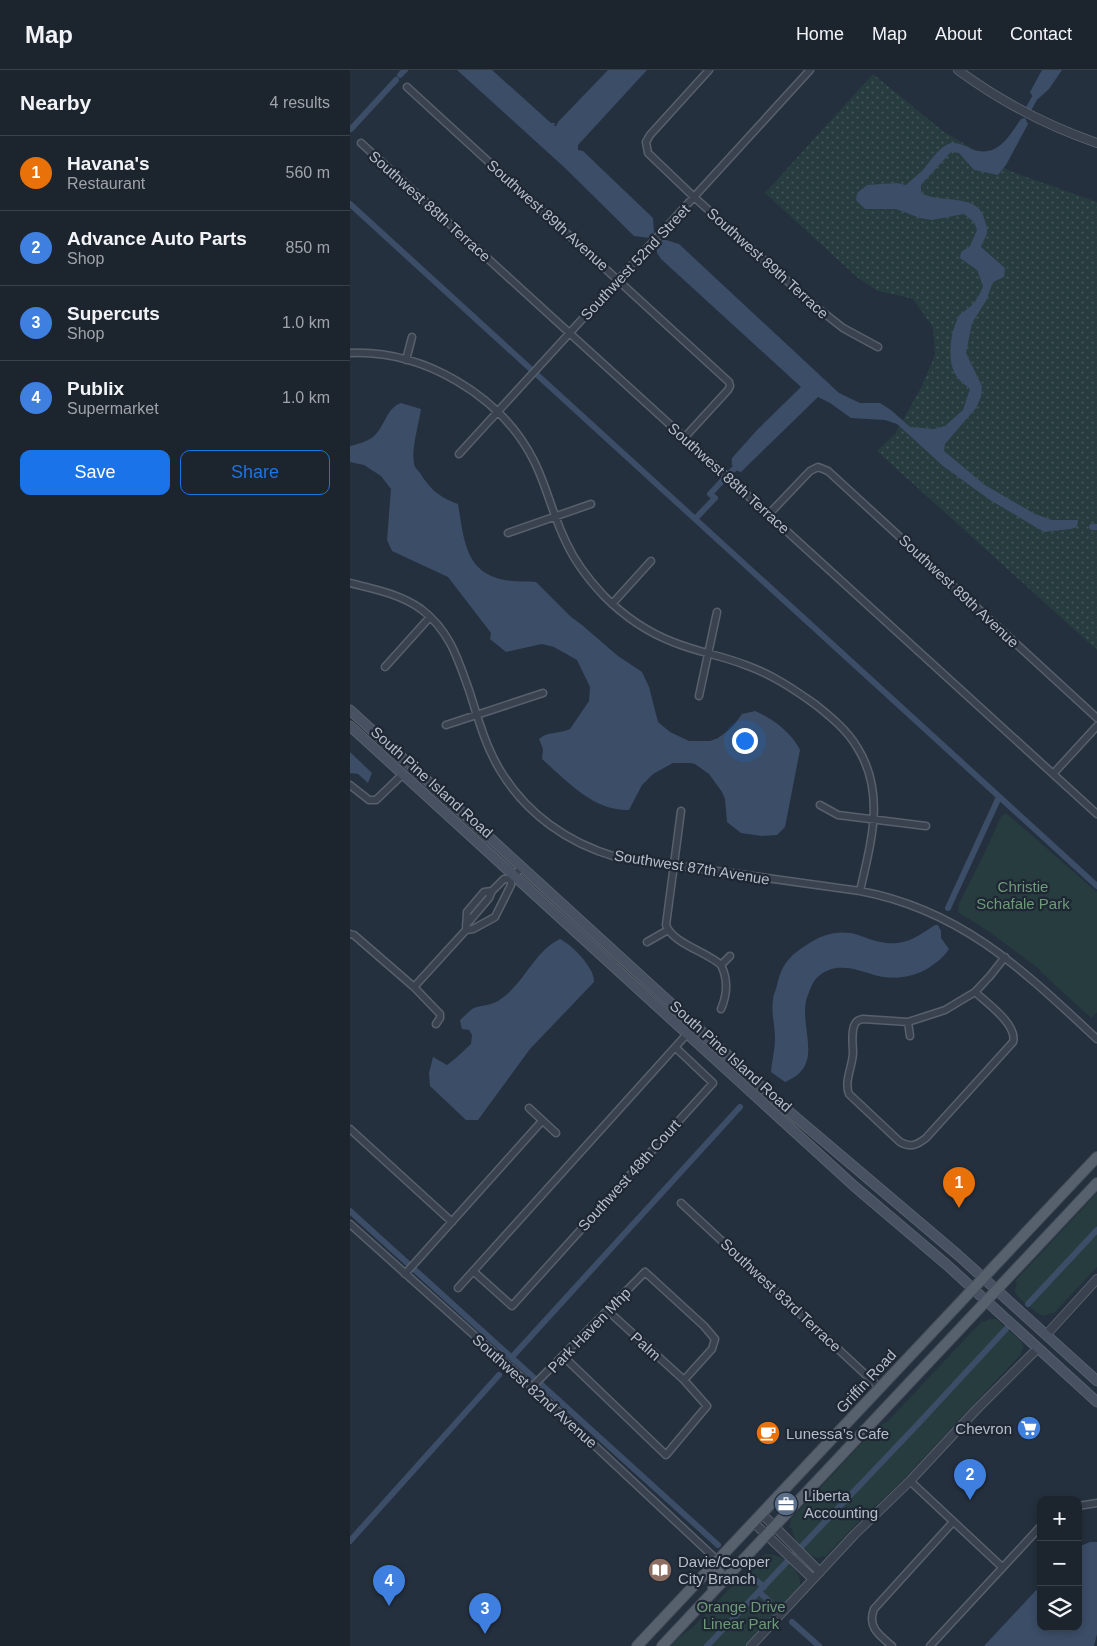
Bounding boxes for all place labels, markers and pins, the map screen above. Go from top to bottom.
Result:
pin: 1 [943,1167,975,1208]
supermarket icon: Chevron [1016,1415,1042,1441]
cafe icon: Lunessa’s Cafe [755,1420,781,1446]
place label: Chevron [955,1420,1012,1437]
place label: Lunessa’s Cafe [786,1425,889,1442]
pin: 2 [954,1459,986,1500]
place label: Liberta Accounting [804,1487,878,1521]
office icon: Liberta Accounting [773,1491,799,1517]
place label: Davie/Cooper City Branch [678,1553,770,1587]
library icon: Davie/Cooper City Branch [647,1557,673,1583]
pin: 4 [373,1565,405,1606]
pin: 3 [469,1593,501,1634]

